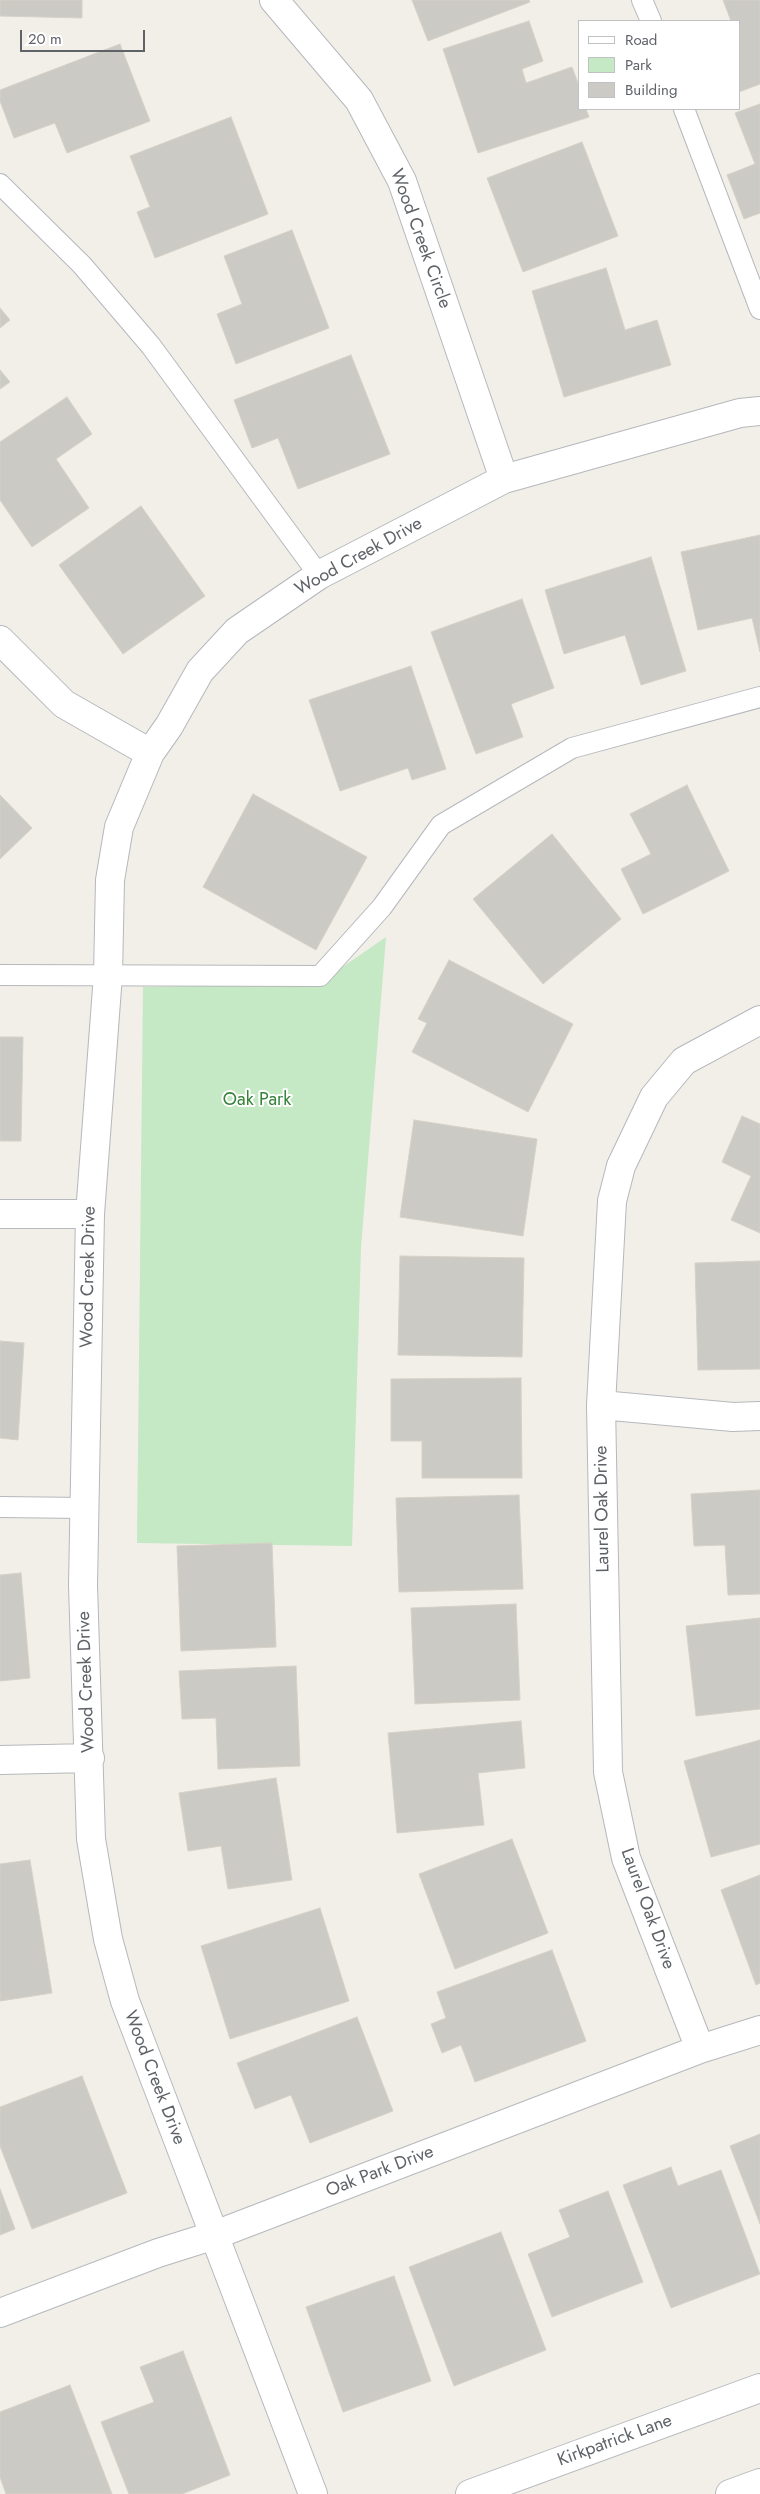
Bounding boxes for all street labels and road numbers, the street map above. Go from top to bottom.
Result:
street label: Wood Creek Circle [385,166,455,312]
street label: Wood Creek Drive [292,513,426,601]
street label: Wood Creek Drive [77,1206,101,1348]
street label: Laurel Oak Drive [591,1445,615,1573]
street label: Wood Creek Drive [74,1611,100,1753]
street label: Laurel Oak Drive [615,1846,679,1972]
street label: Wood Creek Drive [119,2008,189,2148]
street label: Oak Park Drive [323,2142,437,2202]
street label: Kirkpatrick Lane [555,2410,675,2472]

